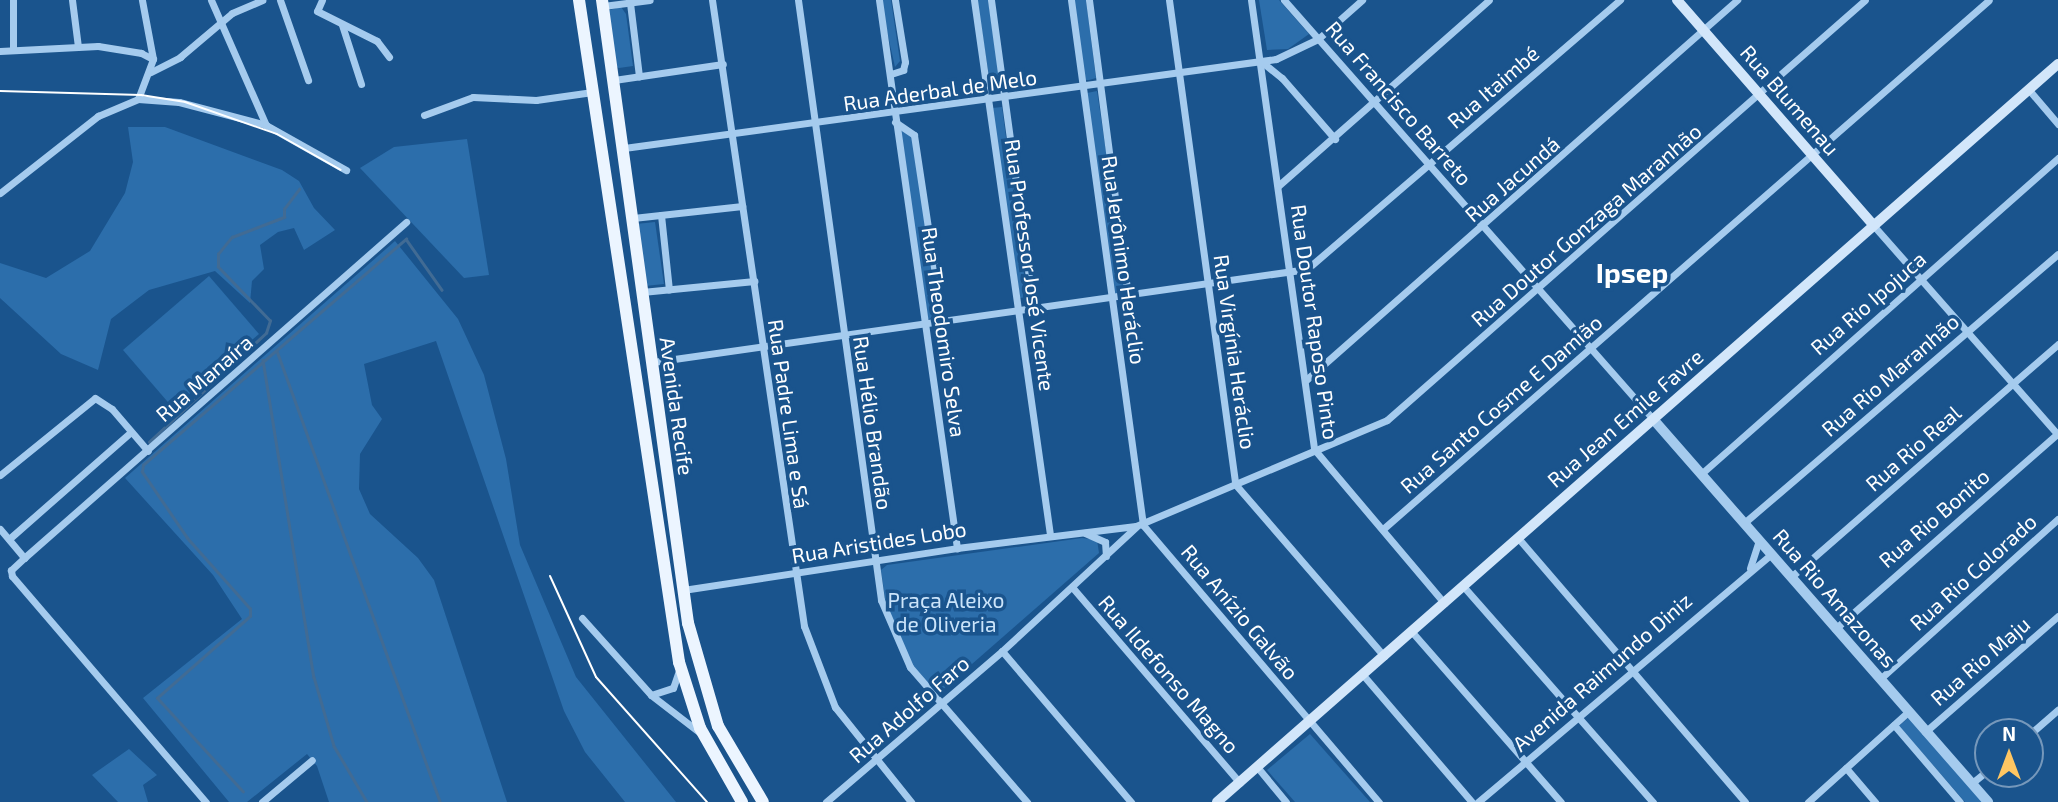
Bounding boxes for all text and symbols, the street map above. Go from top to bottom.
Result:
street label: Rua Francisco Barreto [1321,16,1477,190]
street label: Rua Itaimbé [1442,40,1544,134]
street label: Rua Blumenau [1735,40,1845,160]
street label: Rua Aderbal de Melo [841,64,1039,116]
street label: Rua Doutor Gonzaga Maranhão [1466,118,1706,332]
street label: Rua Jacundá [1459,131,1565,227]
street label: Rua Professor José Vicente [1000,137,1060,393]
street label: Rua Jerônimo Heráclio [1097,154,1151,366]
street label: Rua Doutor Raposo Pinto [1286,203,1344,441]
street label: Rua Theodomiro Selva [917,225,971,439]
street label: Rua Rio Ipojuca [1805,246,1931,360]
street label: Rua Virgínia Heráclio [1209,253,1261,451]
district label: Ipsep [1596,255,1668,289]
street label: Rua Santo Cosme E Damião [1395,309,1607,499]
street label: Rua Rio Maranhão [1816,309,1964,441]
street label: Rua Padre Lima e Sá [763,318,815,510]
street label: Rua Manaíra [150,329,258,427]
street label: Avenida Recife [655,335,699,477]
street label: Rua Hélio Brandão [848,335,898,511]
street label: Rua Jean Emile Favre [1542,343,1708,493]
street label: Rua Rio Real [1860,400,1966,496]
street label: Rua Rio Bonito [1874,463,1994,573]
street label: Rua Rio Colorado [1904,508,2042,636]
street label: Rua Aristides Lobo [790,516,968,568]
street label: Rua Rio Amazonas [1768,523,1902,673]
street label: Rua Anízio Galvão [1176,539,1304,685]
park label: Praça Aleixo de Oliveria [887,587,1005,637]
street label: Avenida Raimundo Diniz [1507,587,1697,757]
street label: Rua Ildefonso Magno [1093,590,1245,758]
street label: Rua Rio Maju [1925,611,2035,711]
street label: Rua Adolfo Faro [844,650,974,768]
north arrow [1974,718,2044,788]
text: N [2002,722,2016,745]

